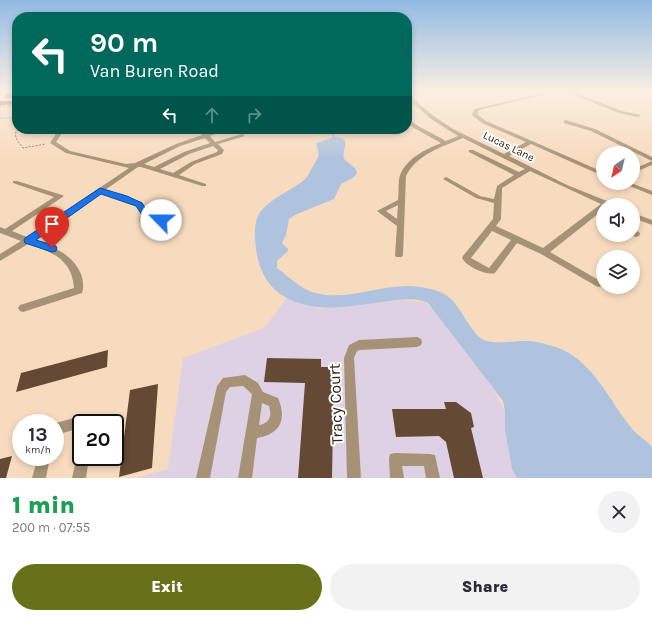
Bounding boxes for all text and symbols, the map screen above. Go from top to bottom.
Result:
text: 90 m [90,26,158,59]
icon: left [24,28,76,80]
text: Van Buren Road [90,60,219,82]
icon: left [159,104,181,126]
icon: ahead [201,104,223,126]
icon: right [243,104,265,126]
street label: Lucas Lane [481,128,537,165]
north arrow [596,146,640,190]
map controls [596,146,640,294]
button: sound [596,198,640,242]
position arrow [140,199,182,241]
pin [35,207,69,248]
icon: arrive [41,213,63,235]
button: layers [596,250,640,294]
street label: Tracy Court [325,363,346,445]
speed limit sign: 20 [72,414,124,466]
text: 13 [28,423,48,446]
text: km/h [25,444,51,456]
text: 1 min [12,491,75,519]
button: close [598,491,640,533]
text: 200 m · 07:55 [12,520,90,535]
button: Exit [12,564,322,610]
button: Share [330,564,640,610]

